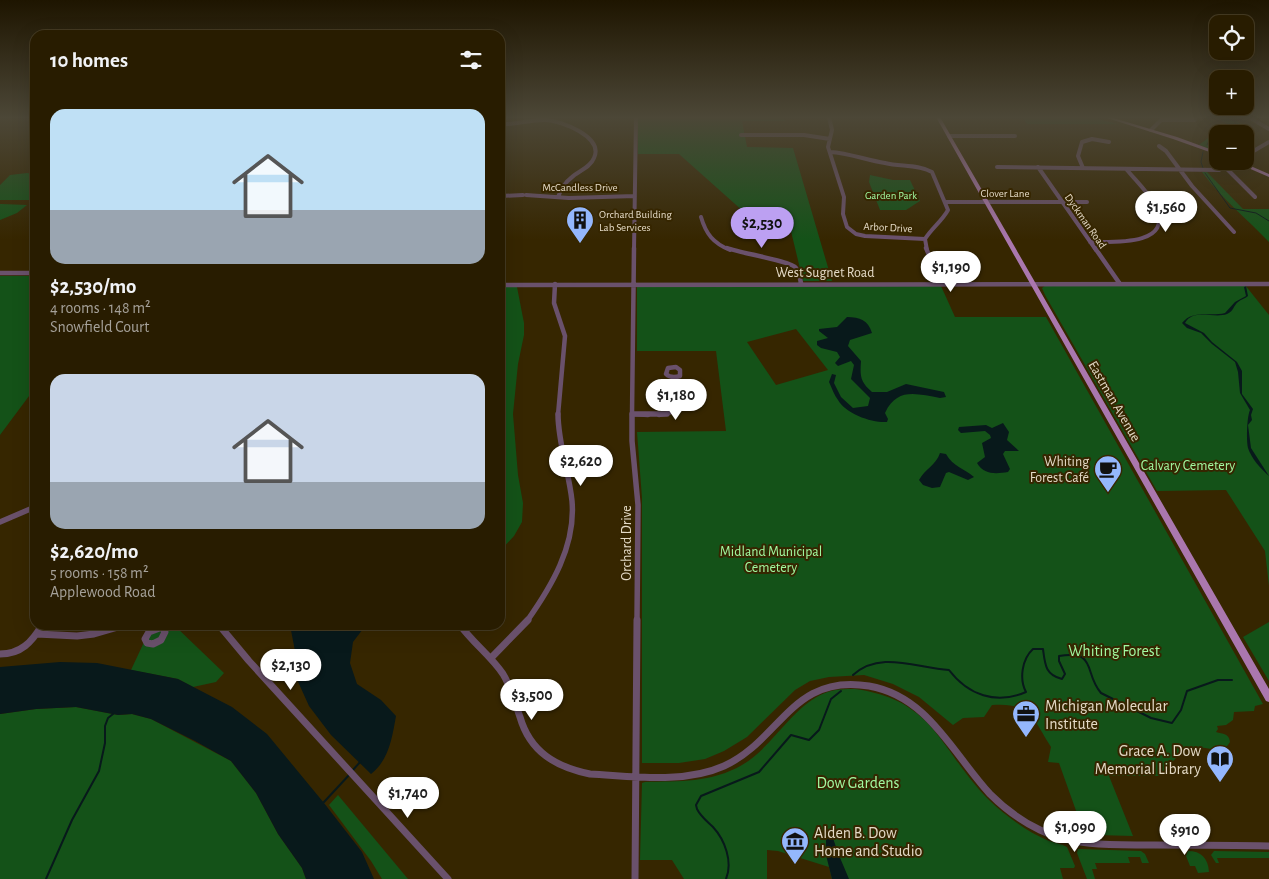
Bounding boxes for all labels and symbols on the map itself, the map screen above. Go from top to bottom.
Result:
street label: McCandless Drive [542,182,618,193]
street label: Clover Lane [981,188,1029,199]
park label: Garden Park [865,190,917,201]
pin: $1,560 [1125,190,1207,233]
street label: Dyckman Road [1063,192,1109,251]
building icon: Orchard Building Lab Services [565,205,595,244]
pin: $2,530 [721,206,803,249]
place label: Orchard Building Lab Services [599,209,672,233]
street label: Arbor Drive [863,221,913,234]
pin: $1,190 [910,250,992,293]
street label: West Sugnet Road [775,266,875,280]
street label: Eastman Avenue [1085,359,1143,444]
pin: $1,180 [635,378,717,421]
pin: $2,620 [540,444,622,487]
cafe icon: Whiting Forest Café [1093,454,1123,493]
place label: Whiting Forest Café [1030,455,1089,485]
park label: Calvary Cemetery [1141,459,1235,473]
street label: Orchard Drive [620,505,634,581]
park label: Midland Municipal Cemetery [720,545,822,575]
park label: Whiting Forest [1068,643,1160,659]
pin: $2,130 [250,648,332,691]
pin: $3,500 [491,678,573,721]
place label: Michigan Molecular Institute [1045,698,1169,732]
office icon: Michigan Molecular Institute [1011,699,1041,738]
place label: Grace A. Dow Memorial Library [1095,743,1201,778]
library icon: Grace A. Dow Memorial Library [1205,744,1235,783]
park label: Dow Gardens [816,775,900,791]
pin: $1,740 [367,776,449,819]
pin: $1,090 [1034,810,1116,853]
pin: $910 [1155,814,1215,856]
place label: Alden B. Dow Home and Studio [814,825,923,859]
museum icon: Alden B. Dow Home and Studio [780,826,810,865]

